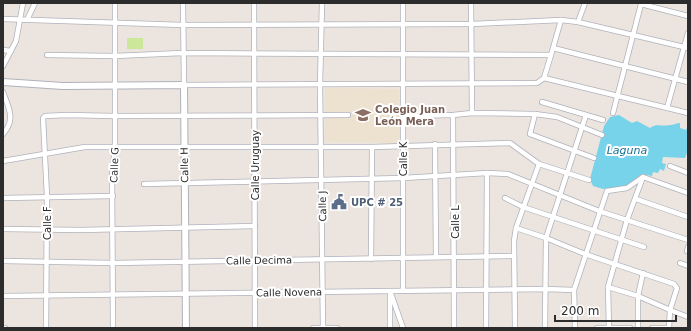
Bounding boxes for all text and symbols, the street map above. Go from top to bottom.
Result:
place label: Colegio Juan León Mera [375,104,445,127]
school or university icon: Colegio Juan León Mera [354,106,372,124]
street label: Calle Uruguay [250,130,261,200]
street label: Calle K [398,141,409,176]
water label: Laguna [607,144,648,157]
street label: Calle G [108,147,121,183]
street label: Calle H [179,147,190,183]
street label: Calle J [317,190,328,222]
public building icon: UPC # 25 [330,193,348,211]
place label: UPC # 25 [351,197,403,208]
street label: Calle L [450,205,461,239]
street label: Calle F [42,206,53,240]
street label: Calle Decima [226,254,292,267]
street label: Calle Novena [256,286,322,299]
scale bar [555,297,676,323]
text: 200 m [561,304,599,318]

